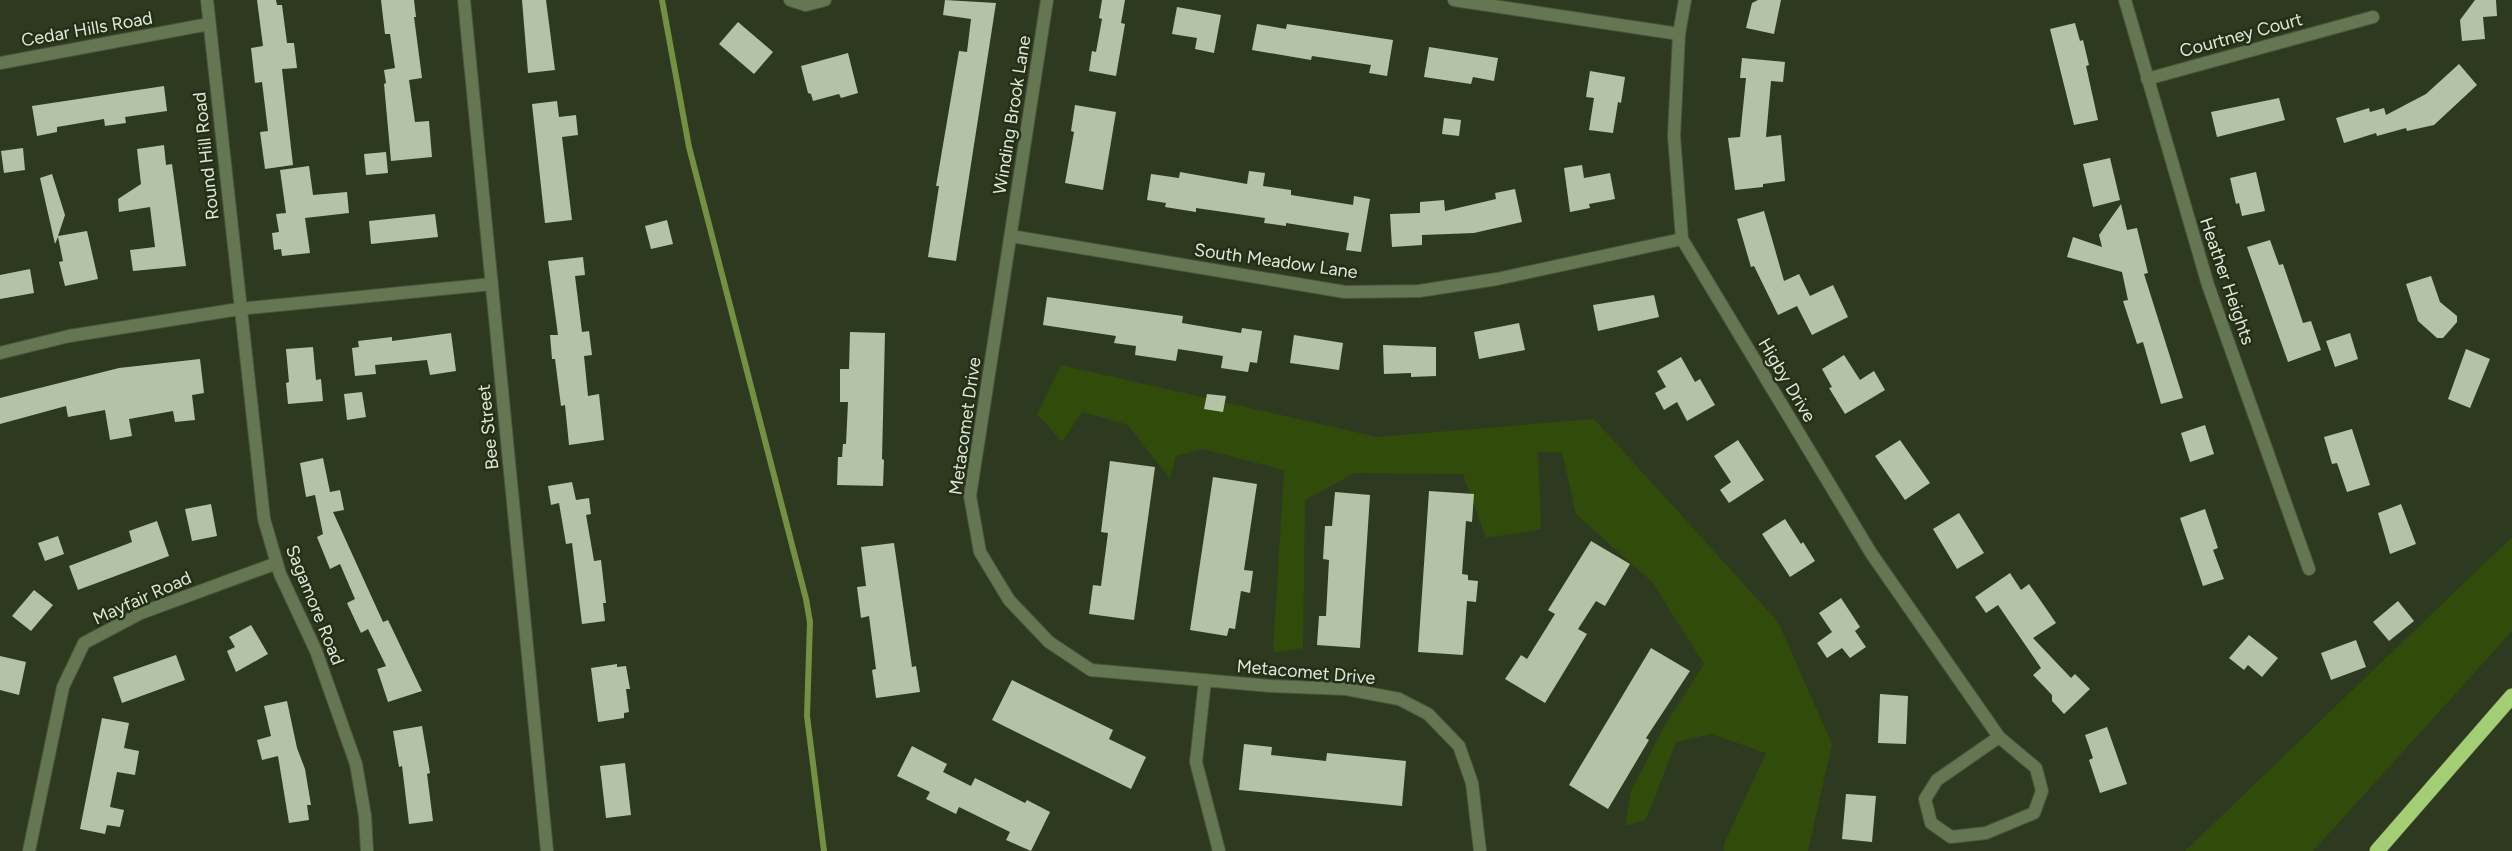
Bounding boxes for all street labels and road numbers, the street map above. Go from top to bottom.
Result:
street label: Cedar Hills Road [20,7,154,51]
street label: Courtney Court [2177,8,2305,62]
street label: Winding Brook Lane [989,34,1035,196]
street label: Round Hill Road [188,91,224,221]
street label: Heather Heights [2195,215,2259,347]
street label: South Meadow Lane [1193,239,1359,283]
street label: Higby Drive [1753,334,1821,426]
street label: Metacomet Drive [944,355,986,496]
street label: Bee Street [473,383,503,471]
street label: Sagamore Road [281,542,349,668]
street label: Mayfair Road [89,566,195,630]
street label: Metacomet Drive [1236,655,1376,689]

